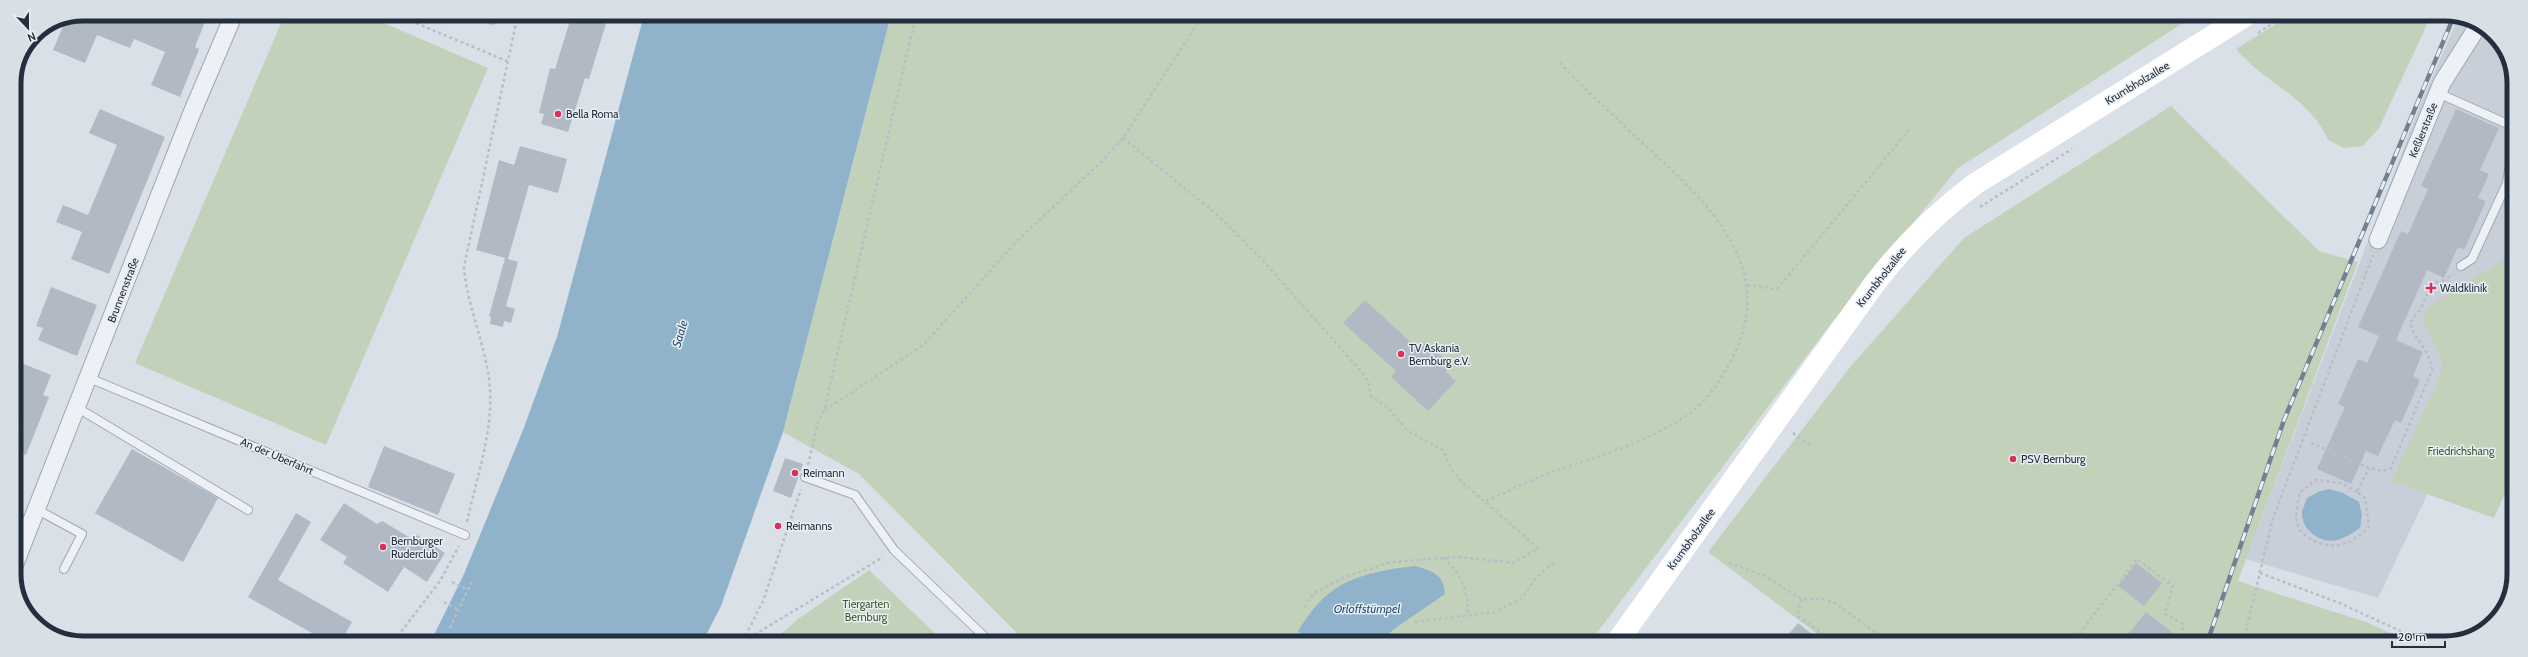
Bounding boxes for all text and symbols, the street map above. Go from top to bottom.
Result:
north arrow [8,8,48,48]
text: N [26,29,38,45]
street label: Krumbholzallee [2102,58,2172,108]
street label: Keßlerstraße [2406,100,2441,160]
place label: Bella Roma [566,107,619,121]
marker: Bella Roma [553,109,563,119]
street label: Krumbholzallee [1853,244,1909,310]
street label: Brunnenstraße [104,255,142,325]
place label: Waldklinik [2440,281,2487,295]
marker: Waldklinik [2425,282,2437,294]
water label: Saale [669,318,691,349]
place label: TV Askania Bernburg e.V. [1409,341,1470,368]
marker: TV Askania Bernburg e.V. [1396,349,1406,359]
street label: An der Überfahrt [238,434,316,478]
park label: Friedrichshang [2428,444,2495,458]
place label: PSV Bernburg [2021,452,2086,466]
marker: PSV Bernburg [2008,454,2018,464]
place label: Reimann [803,466,845,480]
marker: Reimann [790,468,800,478]
street label: Krumbholzallee [1664,505,1718,573]
place label: Reimanns [786,519,833,533]
marker: Reimanns [773,521,783,531]
place label: Bernburger Ruderclub [391,534,443,561]
marker: Bernburger Ruderclub [378,542,388,552]
park label: Tiergarten Bernburg [843,597,889,624]
water label: Orloffstümpel [1334,601,1401,616]
scale bar [2392,623,2445,649]
text: 20 m [2398,629,2426,644]

